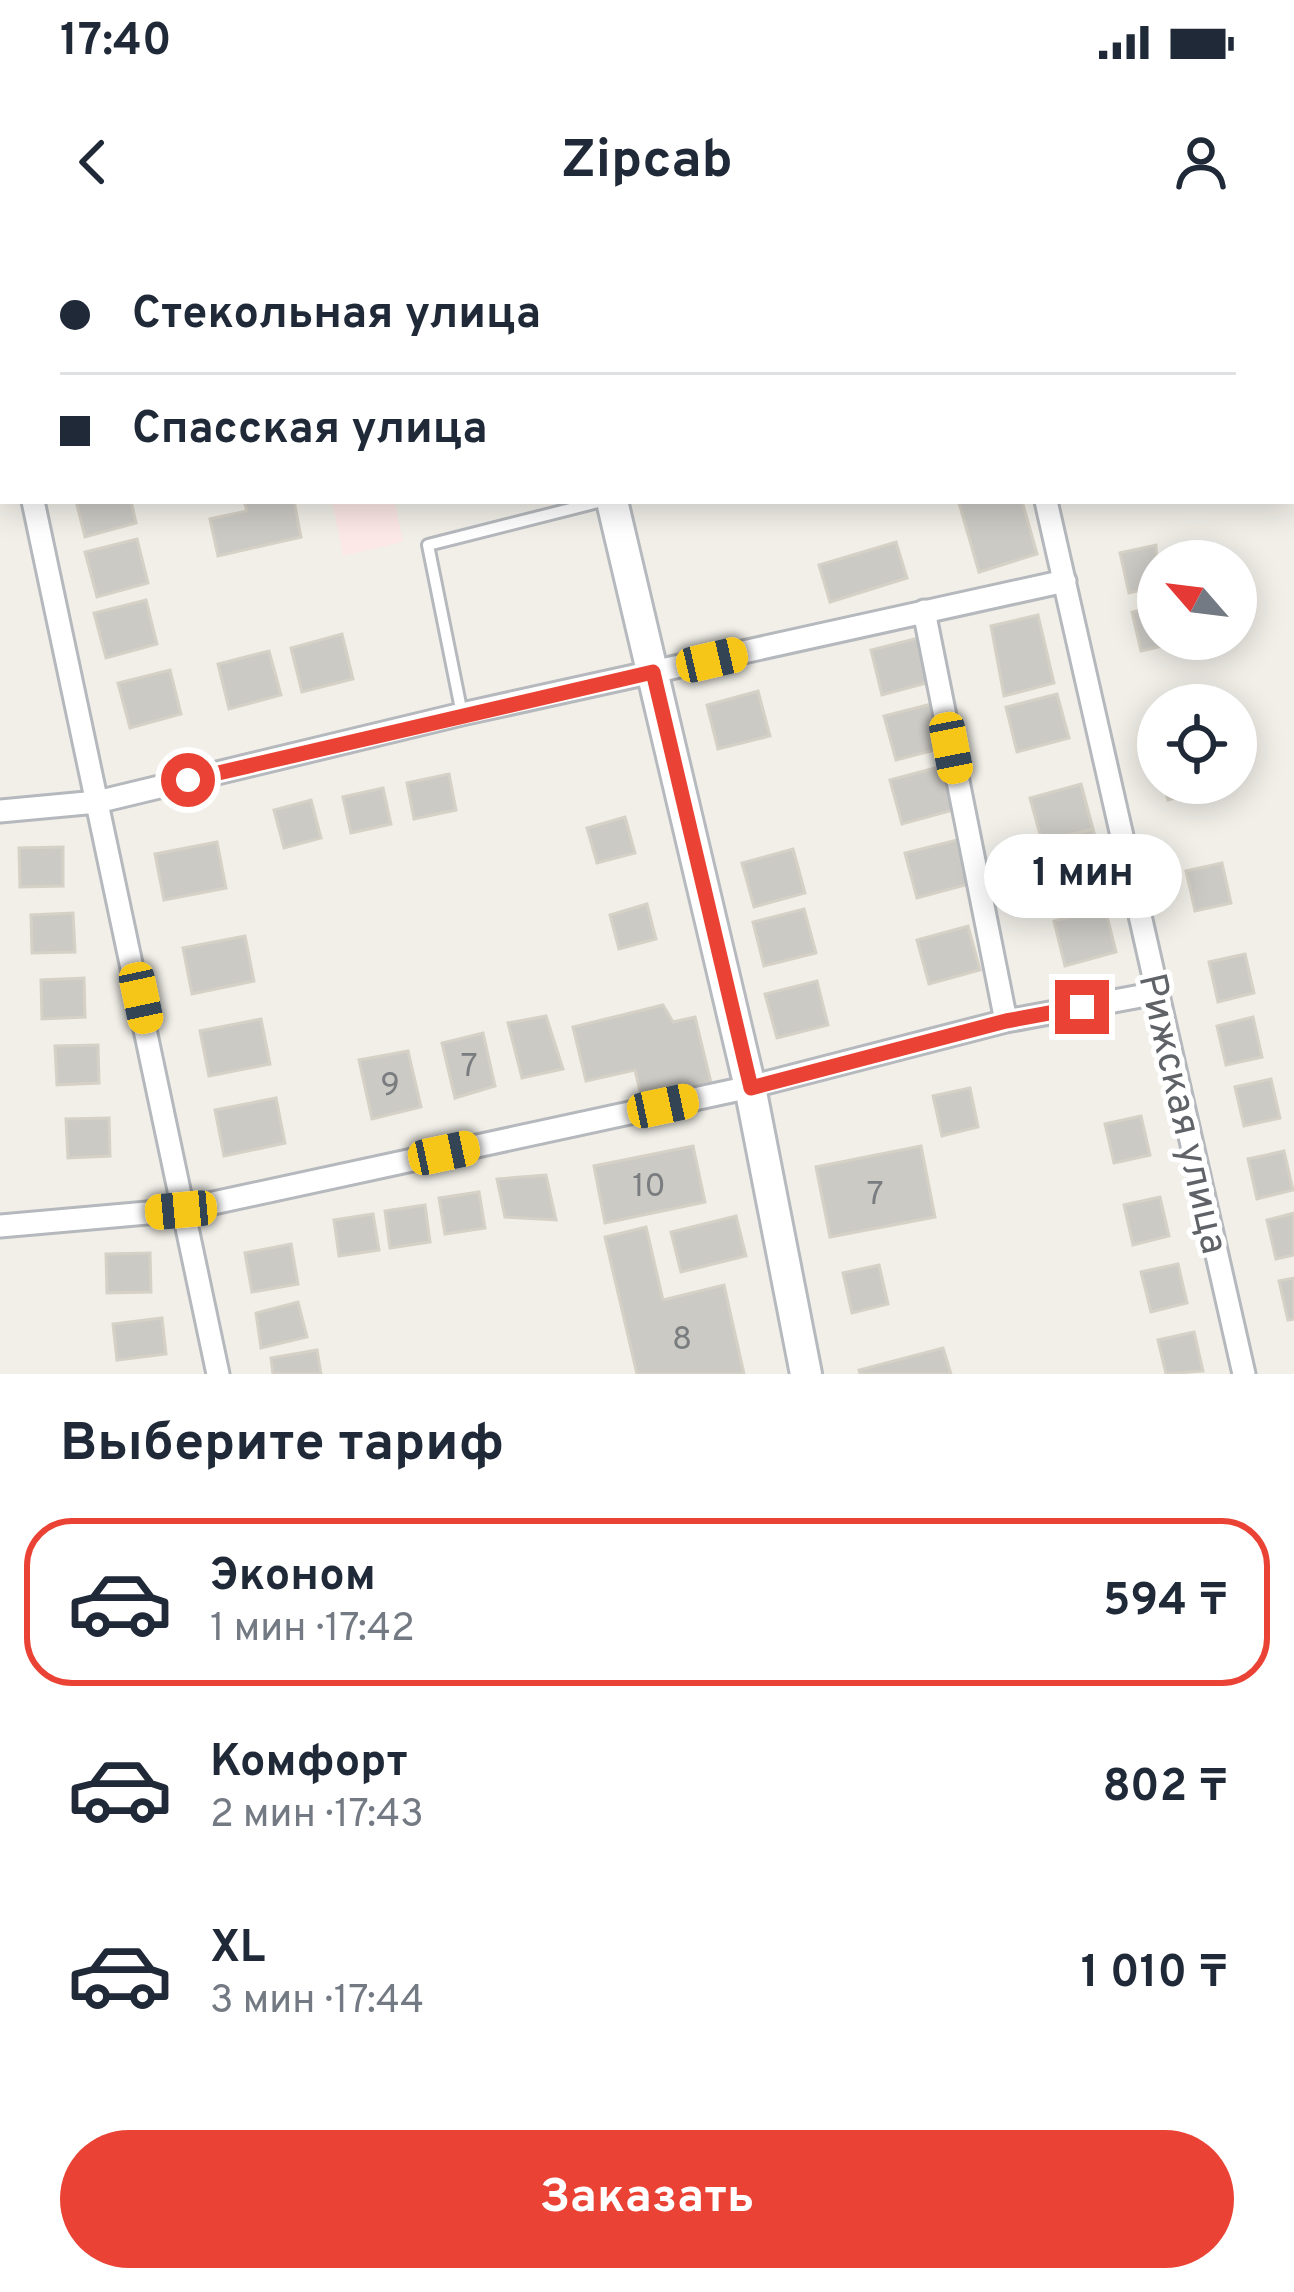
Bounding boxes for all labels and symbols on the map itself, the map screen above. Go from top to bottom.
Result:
north arrow [1137,540,1257,660]
car [673,634,751,686]
car [926,709,976,787]
route start [161,753,215,807]
callout: 1 мин [983,833,1181,917]
car [116,959,166,1037]
street label: Рижская улица [1125,969,1237,1259]
route end [1055,980,1109,1034]
house number: 7 [460,1047,478,1089]
house number: 9 [380,1066,400,1108]
car [624,1081,702,1131]
car [405,1128,483,1178]
house number: 10 [632,1167,666,1209]
house number: 7 [866,1175,884,1217]
car [144,1189,218,1231]
house number: 8 [672,1320,692,1362]

